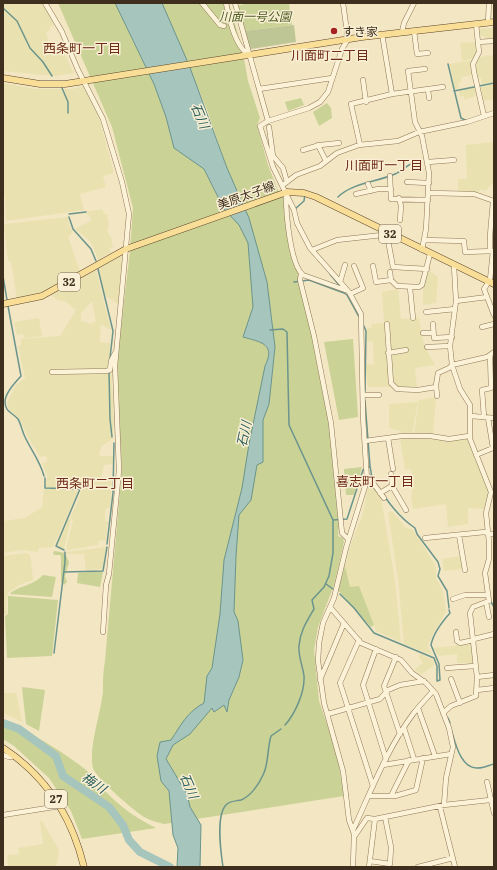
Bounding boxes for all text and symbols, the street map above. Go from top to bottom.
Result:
park label: 川面一号公園 [219,9,293,24]
place label: すき家 [342,24,378,39]
marker: すき家 [329,26,339,36]
district label: 西条町一丁目 [43,40,121,57]
district label: 川面町二丁目 [291,47,369,64]
water label: 石川 [187,101,214,133]
district label: 川面町一丁目 [345,157,423,174]
street label: 美原太子線 [215,178,277,212]
road number: 32 [379,225,401,243]
road number: 32 [58,273,80,291]
water label: 石川 [233,418,255,448]
district label: 喜志町一丁目 [336,473,414,490]
district label: 西条町二丁目 [56,475,134,492]
water label: 梅川 [78,769,111,798]
water label: 石川 [176,771,203,803]
road number: 27 [45,790,67,808]

